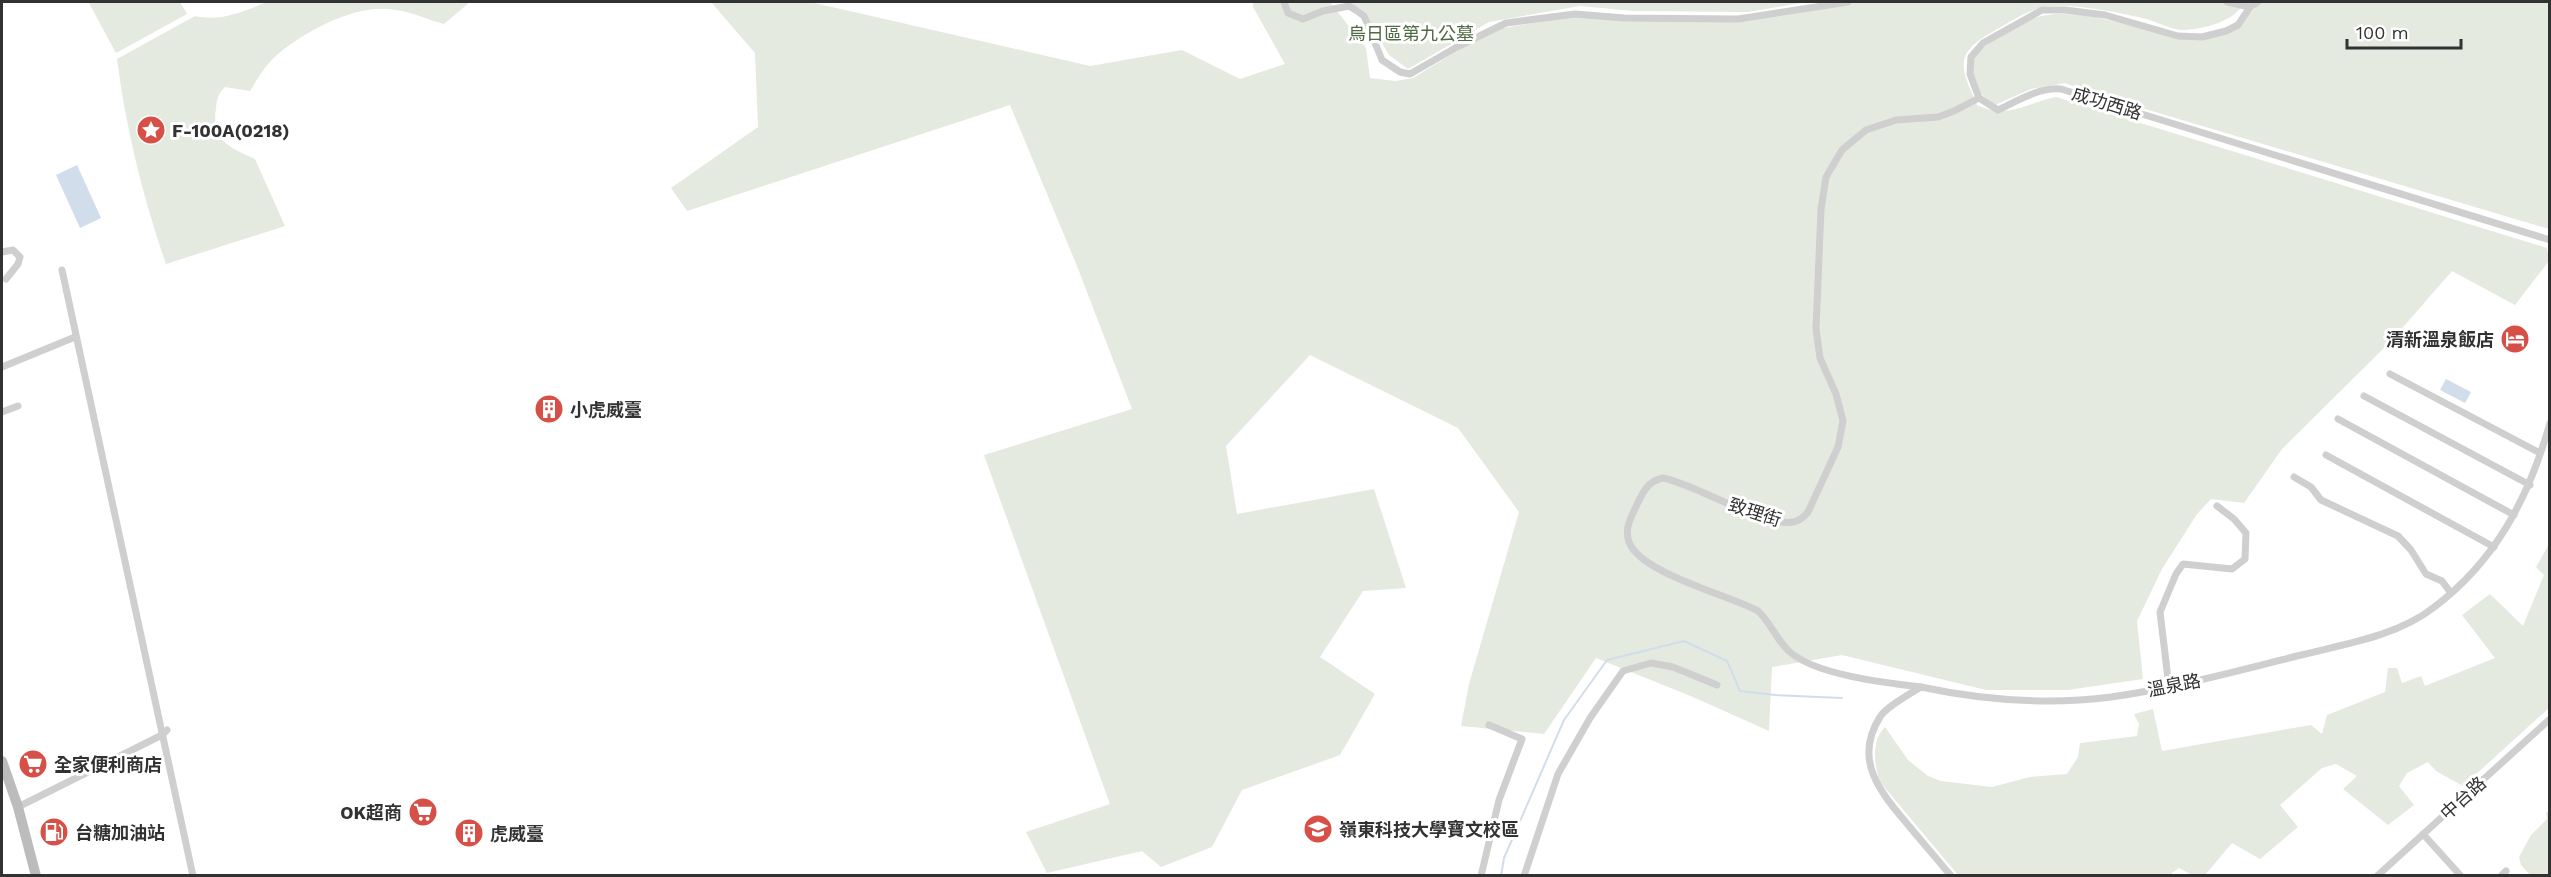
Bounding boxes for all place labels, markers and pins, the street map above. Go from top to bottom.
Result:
place icon: F-100A(0218) [135,114,167,146]
place label: F-100A(0218) [172,120,289,141]
hotel icon: 清新溫泉飯店 [2499,323,2531,355]
place label: 清新溫泉飯店 [2386,329,2494,350]
building icon: 小虎威臺 [533,393,565,425]
place label: 小虎威臺 [570,399,642,420]
supermarket icon: 全家便利商店 [17,748,49,780]
place label: 全家便利商店 [54,754,162,775]
supermarket icon: OK超商 [407,796,439,828]
place label: OK超商 [340,802,402,823]
school or university icon: 嶺東科技大學寶文校區 [1302,813,1334,845]
fuel station icon: 台糖加油站 [38,816,70,848]
building icon: 虎威臺 [453,817,485,849]
place label: 嶺東科技大學寶文校區 [1339,819,1519,840]
place label: 台糖加油站 [75,822,165,843]
place label: 虎威臺 [490,823,544,844]

